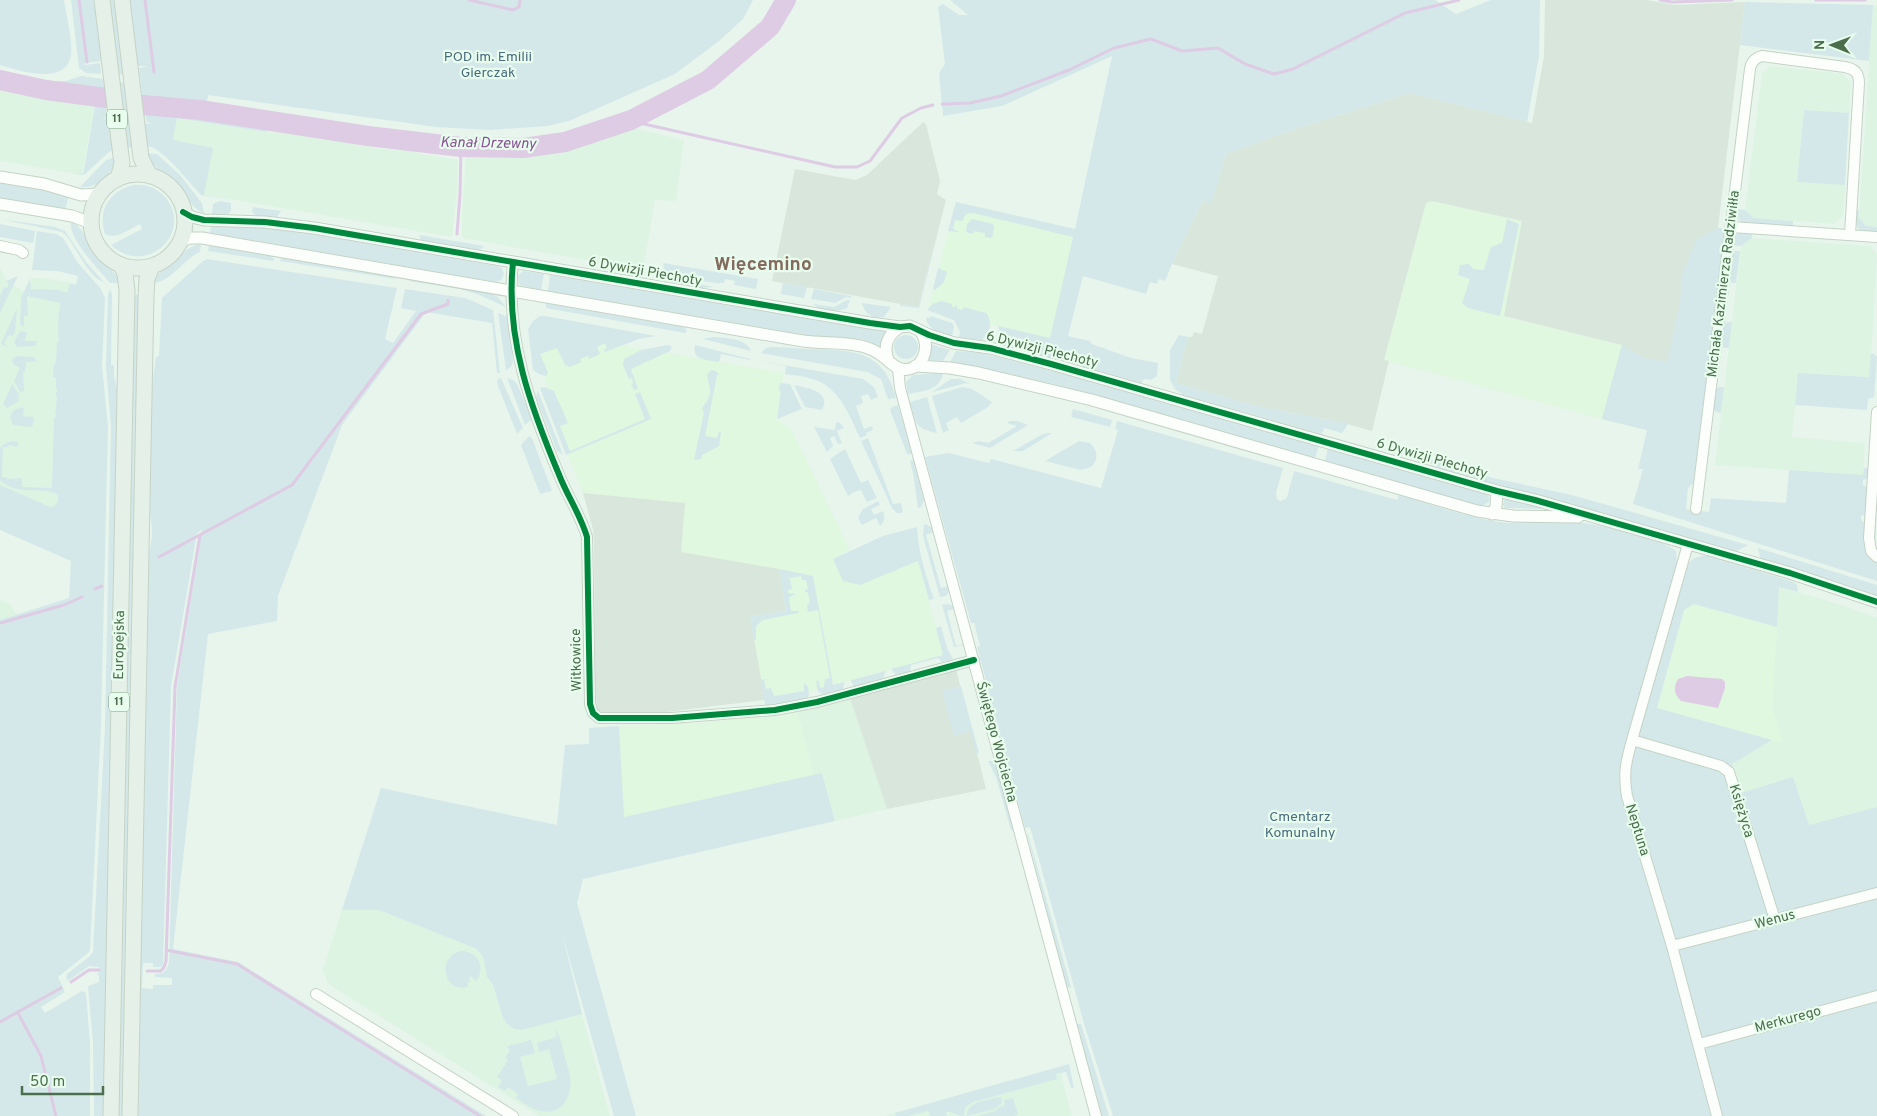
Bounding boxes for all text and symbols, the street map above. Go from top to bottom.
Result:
north arrow [1807,20,1857,70]
text: N [1812,40,1829,50]
park label: POD im. Emilii Gierczak [444,49,532,82]
road number: 11 [107,110,127,128]
water label: Kanał Drzewny [440,134,538,154]
street label: Michała Kazimierza Radziwiłła [1704,190,1744,378]
district label: Więcemino [714,253,812,277]
street label: 6 Dywizji Piechoty [587,254,703,290]
street label: 6 Dywizji Piechoty [984,328,1100,372]
street label: 6 Dywizji Piechoty [1374,435,1490,483]
street label: Europejska [111,610,129,680]
street label: Witkowice [568,628,586,692]
street label: Świętego Wojciecha [972,680,1021,804]
road number: 11 [109,692,129,712]
street label: Księżyca [1725,782,1757,840]
street label: Neptuna [1621,802,1653,858]
park label: Cmentarz Komunalny [1265,809,1335,842]
street label: Wenus [1753,906,1797,934]
street label: Merkurego [1753,1003,1823,1037]
scale bar [22,1064,104,1096]
text: 50 m [30,1073,65,1092]

